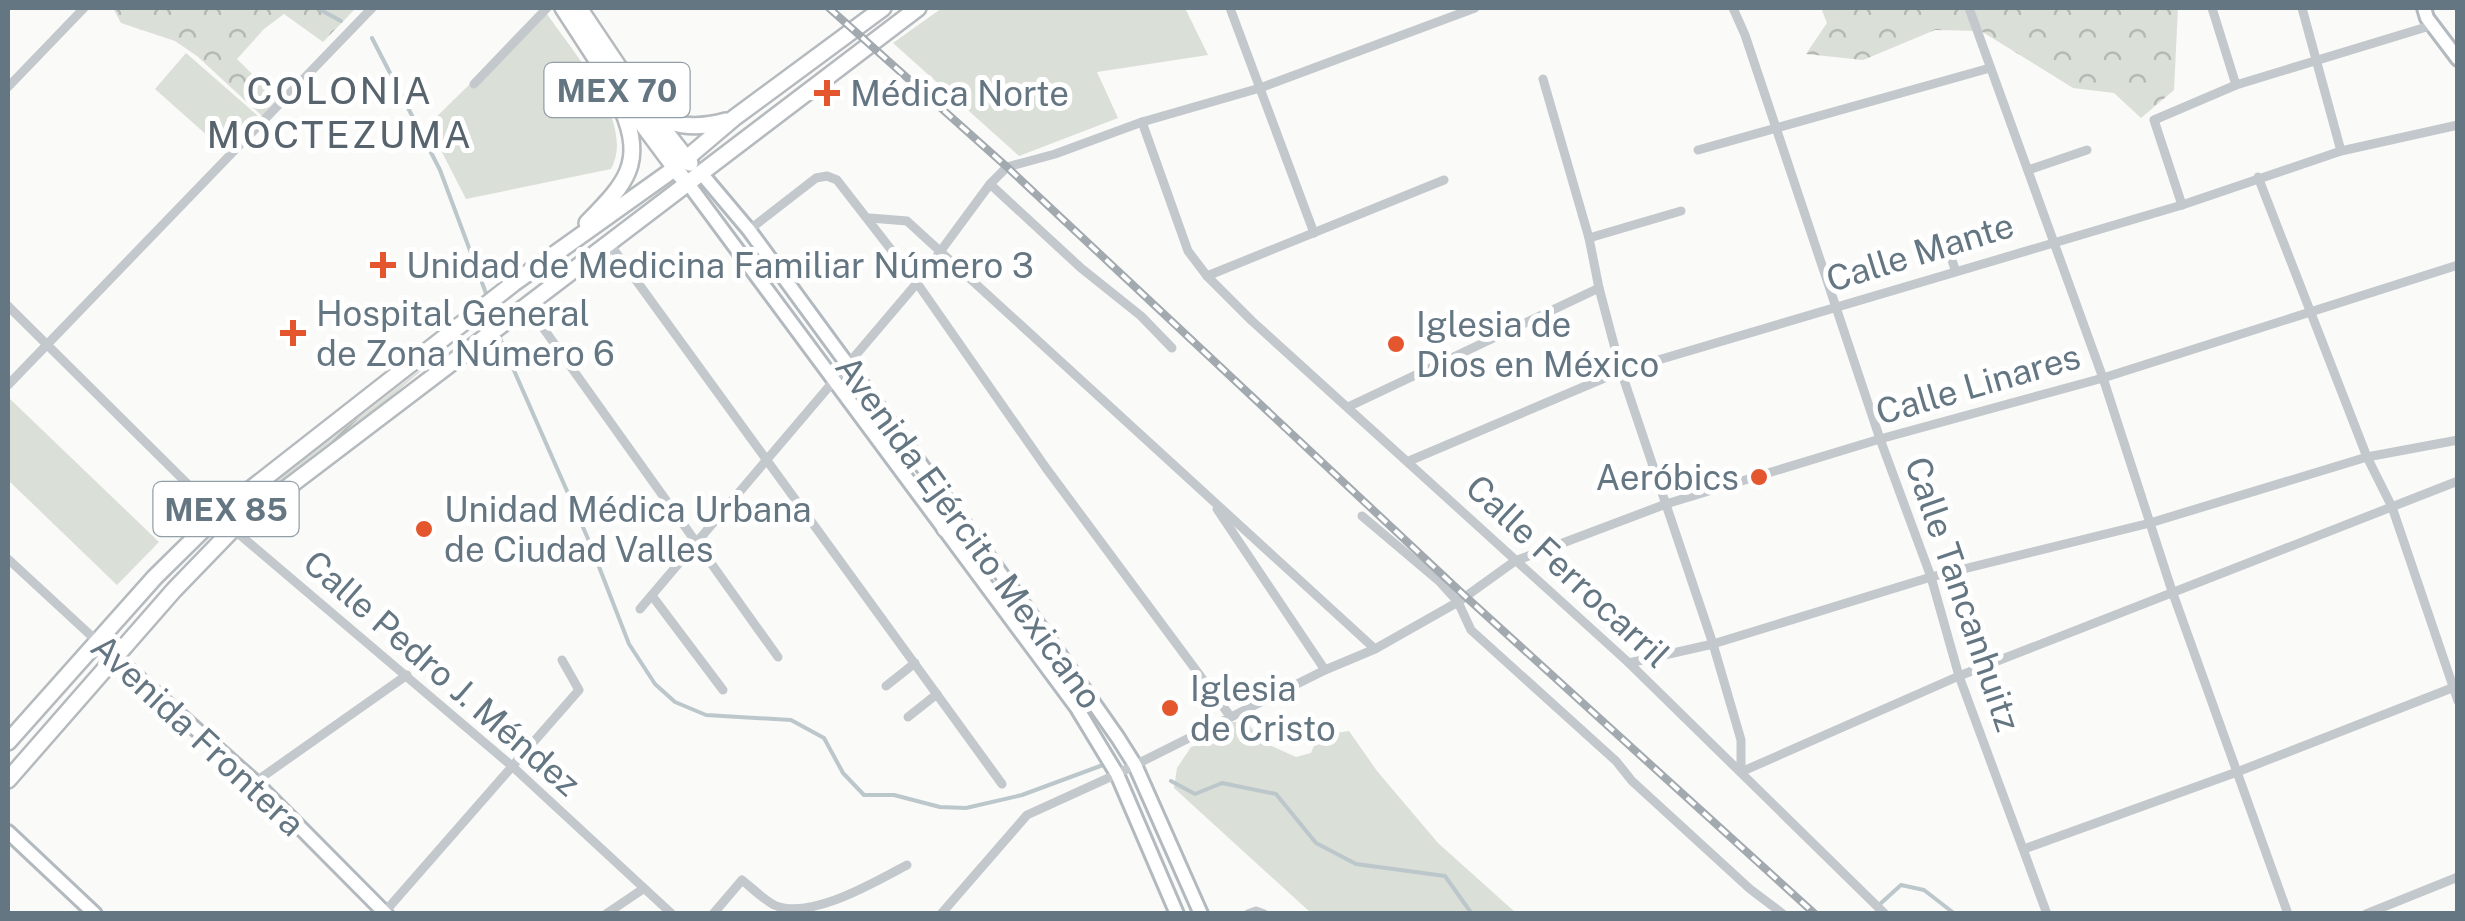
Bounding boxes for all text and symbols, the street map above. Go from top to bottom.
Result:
road number: MEX 70 [544,63,690,117]
district label: COLONIA MOCTEZUMA [207,68,473,157]
place label: Médica Norte [850,73,1069,114]
marker: Médica Norte [814,80,840,106]
street label: Calle Mante [1821,204,2019,300]
place label: Unidad de Medicina Familiar Número 3 [406,245,1034,286]
marker: Unidad de Medicina Familiar Número 3 [370,252,396,278]
place label: Hospital General de Zona Número 6 [316,293,615,374]
place label: Iglesia de Dios en México [1416,304,1659,385]
marker: Hospital General de Zona Número 6 [280,320,306,346]
marker: Iglesia de Dios en México [1385,333,1407,355]
street label: Calle Linares [1871,335,2085,433]
street label: Avenida Ejército Mexicano [827,348,1111,716]
street label: Calle Tancanhuitz [1897,451,2029,737]
place label: Aeróbics [1595,457,1739,498]
street label: Calle Ferrocarril [1458,466,1678,676]
marker: Aeróbics [1748,466,1770,488]
road number: MEX 85 [154,482,298,536]
place label: Unidad Médica Urbana de Ciudad Valles [444,489,812,570]
marker: Unidad Médica Urbana de Ciudad Valles [413,518,435,540]
street label: Calle Pedro J. Méndez [295,542,589,804]
street label: Avenida Frontera [83,626,313,844]
place label: Iglesia de Cristo [1190,668,1336,749]
marker: Iglesia de Cristo [1159,697,1181,719]

